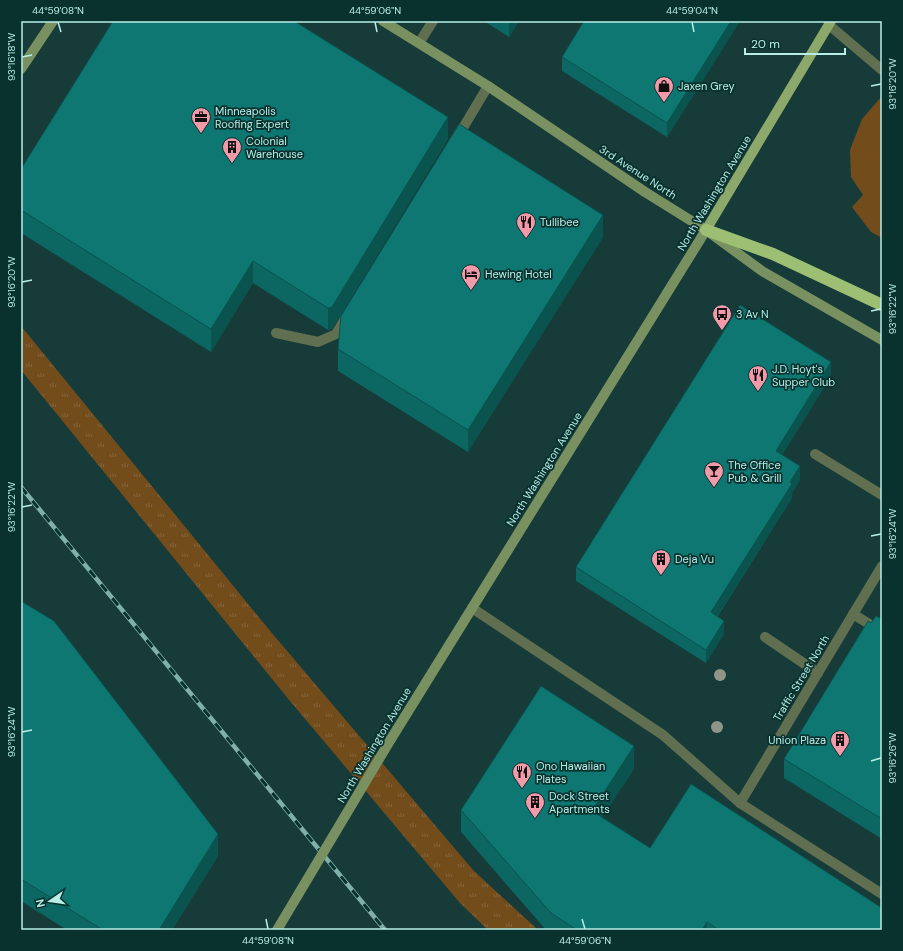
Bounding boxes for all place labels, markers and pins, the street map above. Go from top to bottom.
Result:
shop icon: Jaxen Grey [653,75,675,103]
place label: Jaxen Grey [678,79,735,93]
place label: Minneapolis Roofing Expert [215,104,289,131]
office icon: Minneapolis Roofing Expert [190,106,212,134]
place label: Colonial Warehouse [246,134,303,161]
building icon: Colonial Warehouse [221,136,243,164]
restaurant icon: Tullibee [515,211,537,239]
place label: Tullibee [540,215,579,229]
hotel icon: Hewing Hotel [460,263,482,291]
place label: Hewing Hotel [485,267,552,281]
bus stop icon: 3 Av N [711,303,733,331]
place label: 3 Av N [736,307,769,321]
place label: J.D. Hoyt's Supper Club [772,362,835,389]
restaurant icon: J.D. Hoyt's Supper Club [747,364,769,392]
place label: The Office Pub & Grill [728,458,781,485]
bar icon: The Office Pub & Grill [703,460,725,488]
building icon: Deja Vu [650,548,672,576]
place label: Deja Vu [675,552,714,566]
building icon: Union Plaza [829,729,851,757]
place label: Union Plaza [768,733,826,747]
place label: Ono Hawaiian Plates [536,759,605,786]
restaurant icon: Ono Hawaiian Plates [511,761,533,789]
place label: Dock Street Apartments [549,789,610,816]
building icon: Dock Street Apartments [524,791,546,819]

